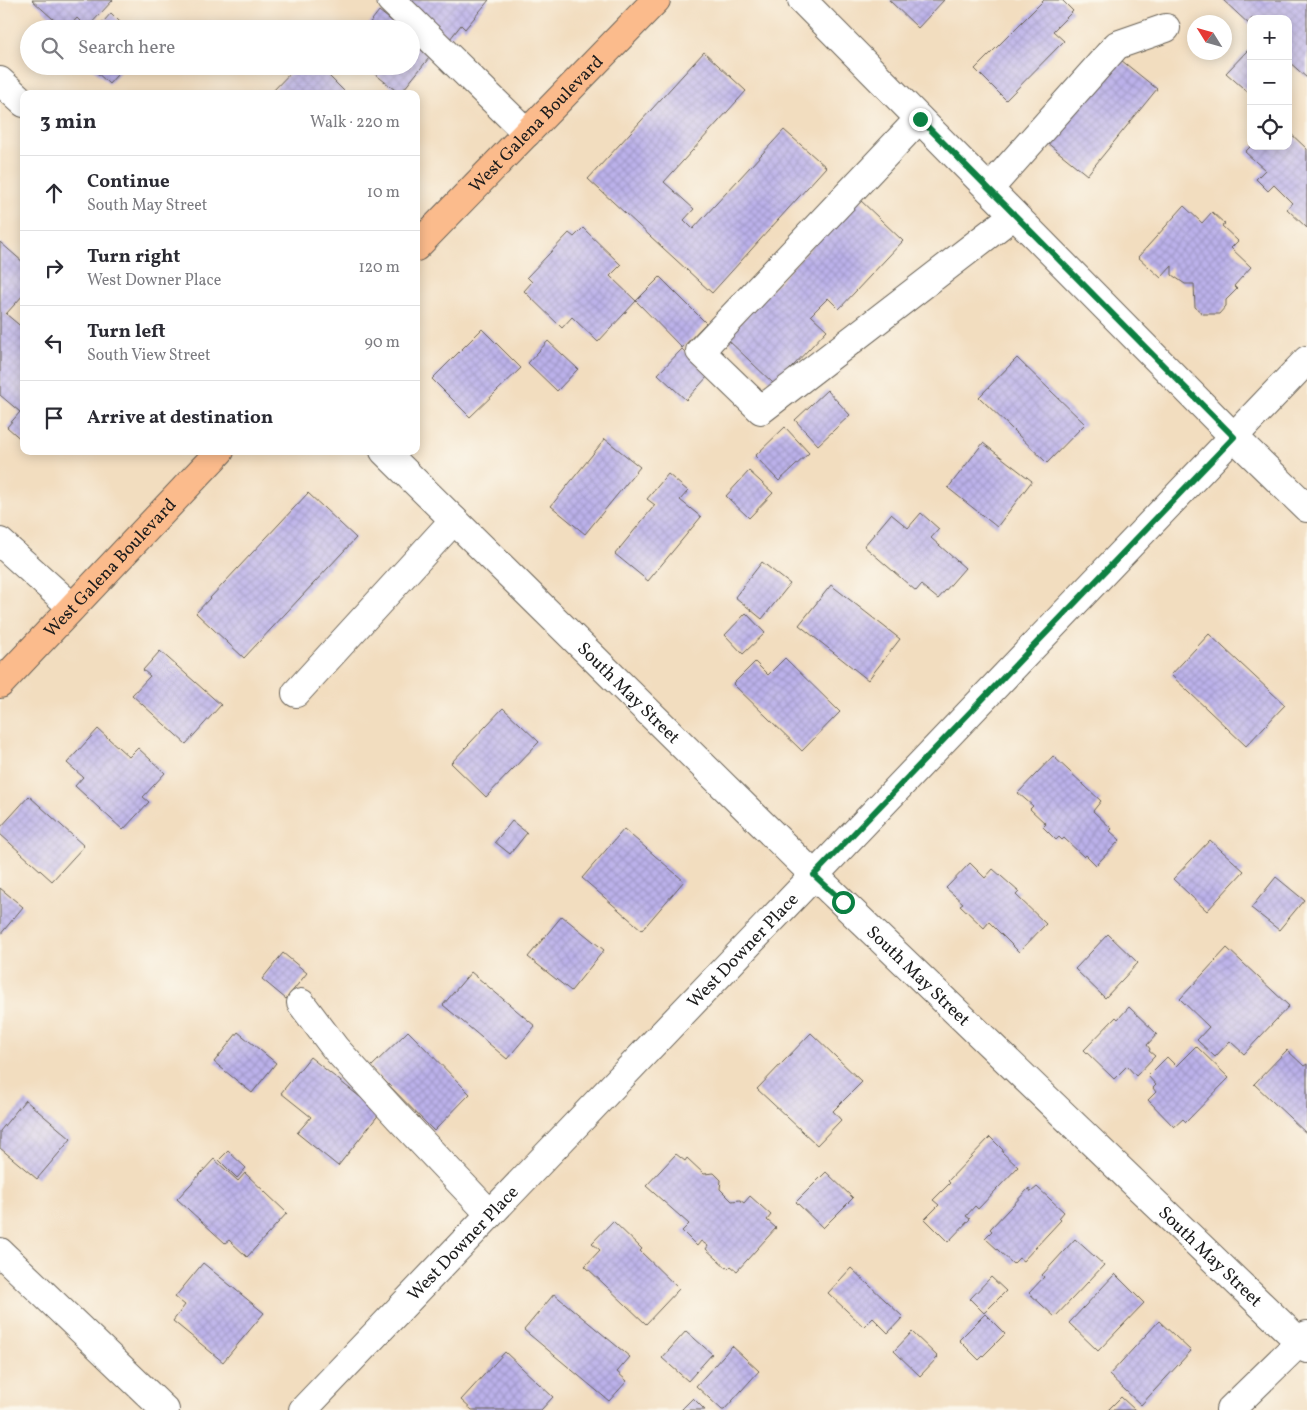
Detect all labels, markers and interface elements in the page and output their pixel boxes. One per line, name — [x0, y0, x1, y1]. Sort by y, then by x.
north arrow — [1187, 15, 1232, 60]
map controls — [1247, 15, 1292, 150]
button: + — [1247, 15, 1292, 60]
search box — [20, 20, 420, 75]
icon: search — [38, 34, 66, 62]
text: Search here — [78, 35, 175, 61]
street label: West Galena Boulevard — [464, 50, 610, 199]
button: − — [1247, 60, 1292, 105]
button: locate — [1247, 105, 1292, 150]
text: 3 min — [40, 108, 96, 137]
route end — [909, 108, 932, 131]
text: Walk · 220 m — [310, 112, 400, 134]
text: Continue — [87, 169, 170, 195]
icon: ahead — [40, 179, 68, 207]
text: 10 m — [367, 182, 400, 204]
text: South May Street — [87, 195, 207, 217]
text: Turn right — [87, 244, 180, 270]
icon: right — [40, 254, 68, 282]
text: 120 m — [358, 257, 400, 279]
text: West Downer Place — [87, 270, 221, 292]
text: Turn left — [87, 319, 166, 345]
icon: left — [40, 329, 68, 357]
text: 90 m — [364, 332, 400, 354]
text: South View Street — [87, 345, 211, 367]
icon: arrive — [40, 404, 68, 432]
text: Arrive at destination — [87, 405, 273, 431]
street label: West Galena Boulevard — [39, 494, 183, 644]
street label: South May Street — [571, 637, 685, 750]
street label: West Downer Place — [682, 888, 805, 1015]
route start — [832, 891, 855, 914]
street label: South May Street — [860, 921, 975, 1033]
street label: West Downer Place — [402, 1181, 525, 1307]
street label: South May Street — [1152, 1201, 1267, 1313]

